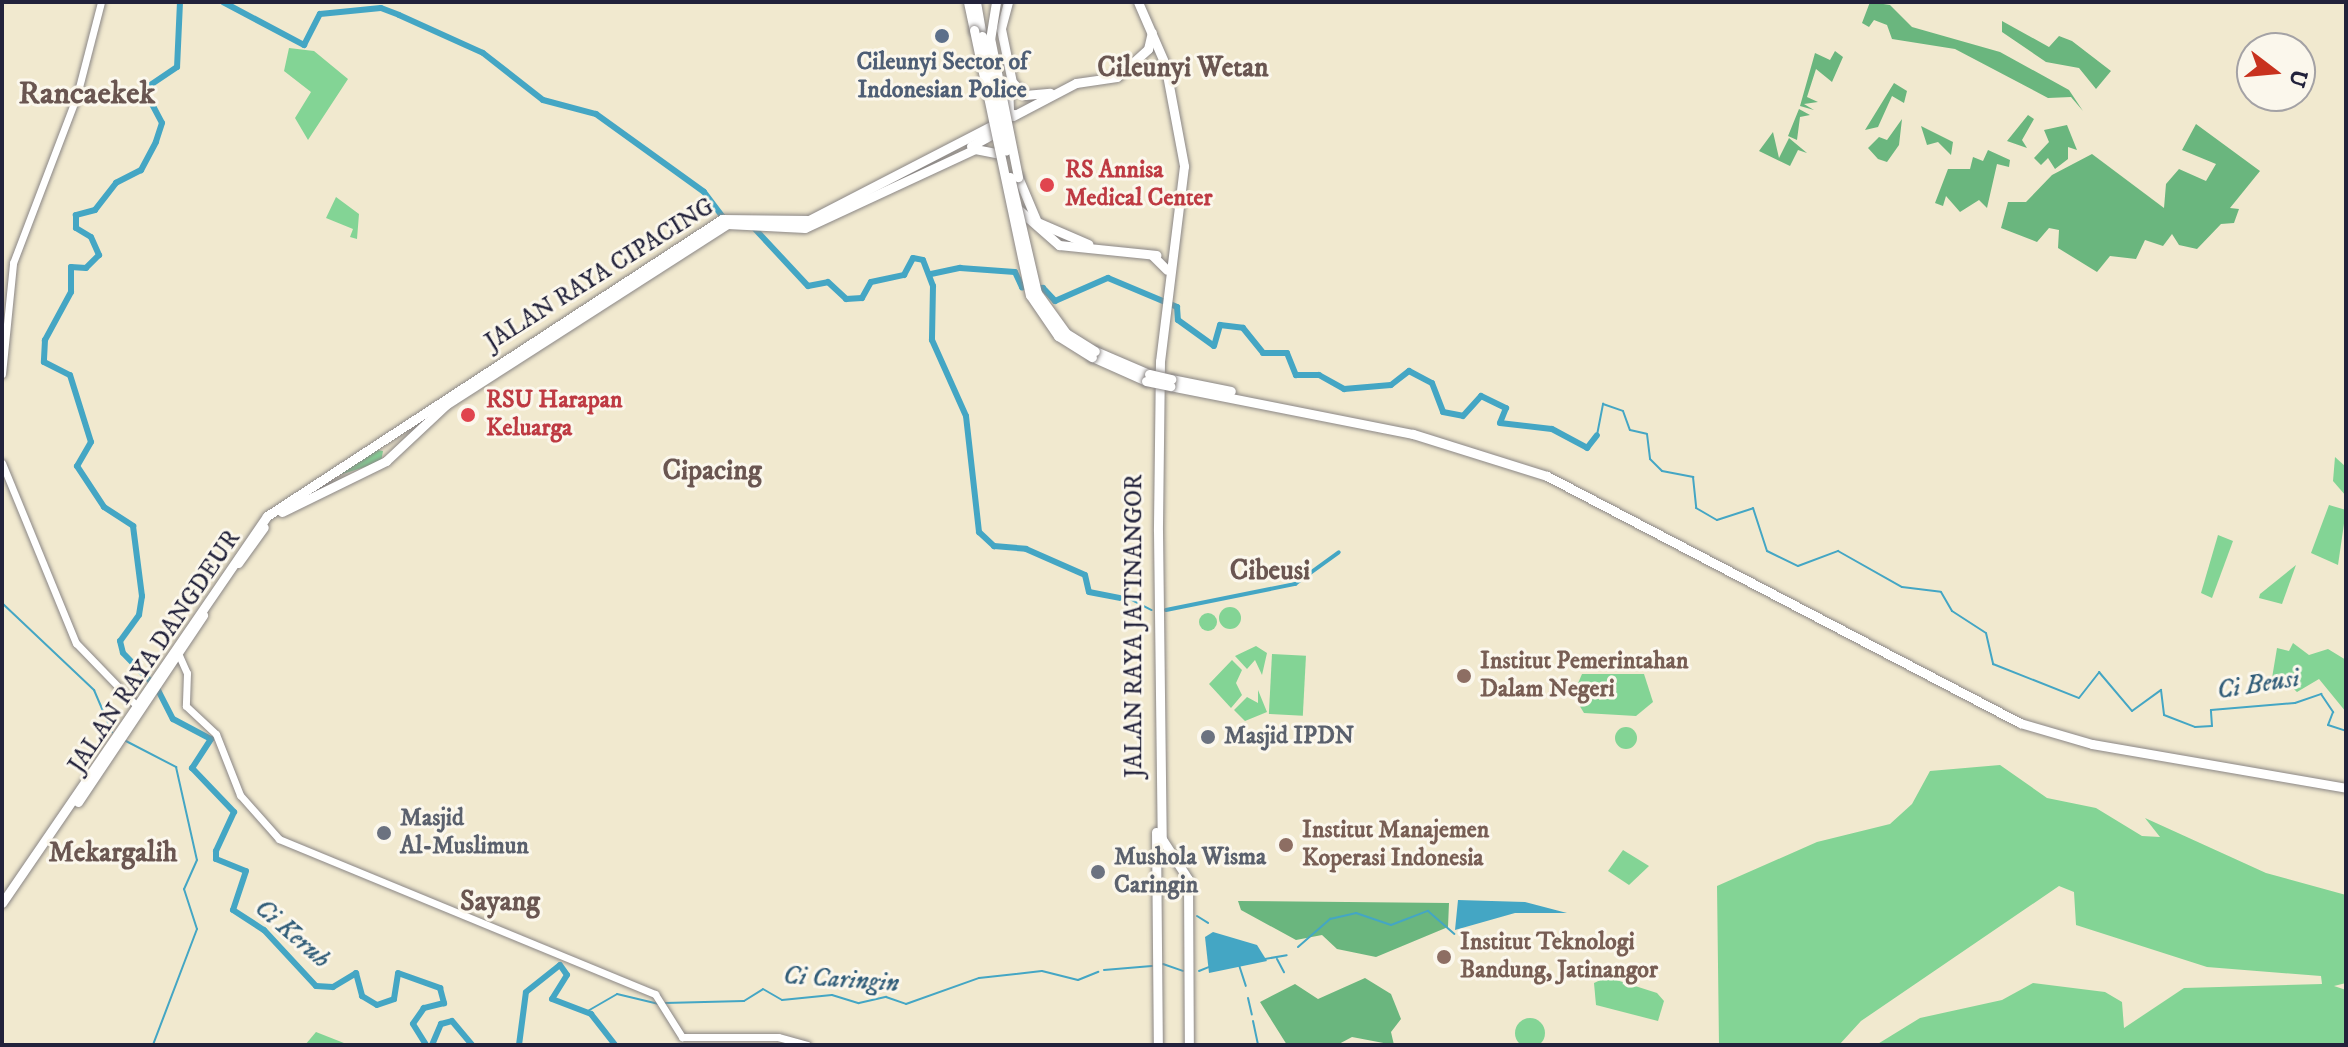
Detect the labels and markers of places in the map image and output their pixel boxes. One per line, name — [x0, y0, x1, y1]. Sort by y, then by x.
marker: Cileunyi Sector of Indonesian Police — [933, 27, 951, 45]
place label: Cileunyi Sector of Indonesian Police — [856, 49, 1028, 105]
place label: RS Annisa Medical Center — [1065, 157, 1212, 213]
marker: RS Annisa Medical Center — [1036, 174, 1058, 196]
place label: RSU Harapan Keluarga — [486, 387, 623, 443]
marker: RSU Harapan Keluarga — [457, 404, 479, 426]
place label: Institut Pemerintahan Dalam Negeri — [1480, 648, 1688, 704]
marker: Institut Pemerintahan Dalam Negeri — [1455, 667, 1473, 685]
place label: Masjid IPDN — [1224, 723, 1354, 751]
marker: Masjid IPDN — [1199, 728, 1217, 746]
place label: Masjid Al-Muslimun — [400, 805, 529, 861]
place label: Institut Manajemen Koperasi Indonesia — [1302, 817, 1489, 873]
marker: Masjid Al-Muslimun — [375, 824, 393, 842]
marker: Institut Manajemen Koperasi Indonesia — [1277, 836, 1295, 854]
place label: Mushola Wisma Caringin — [1114, 844, 1266, 900]
marker: Mushola Wisma Caringin — [1089, 863, 1107, 881]
place label: Institut Teknologi Bandung, Jatinangor — [1460, 929, 1658, 985]
marker: Institut Teknologi Bandung, Jatinangor — [1435, 948, 1453, 966]

